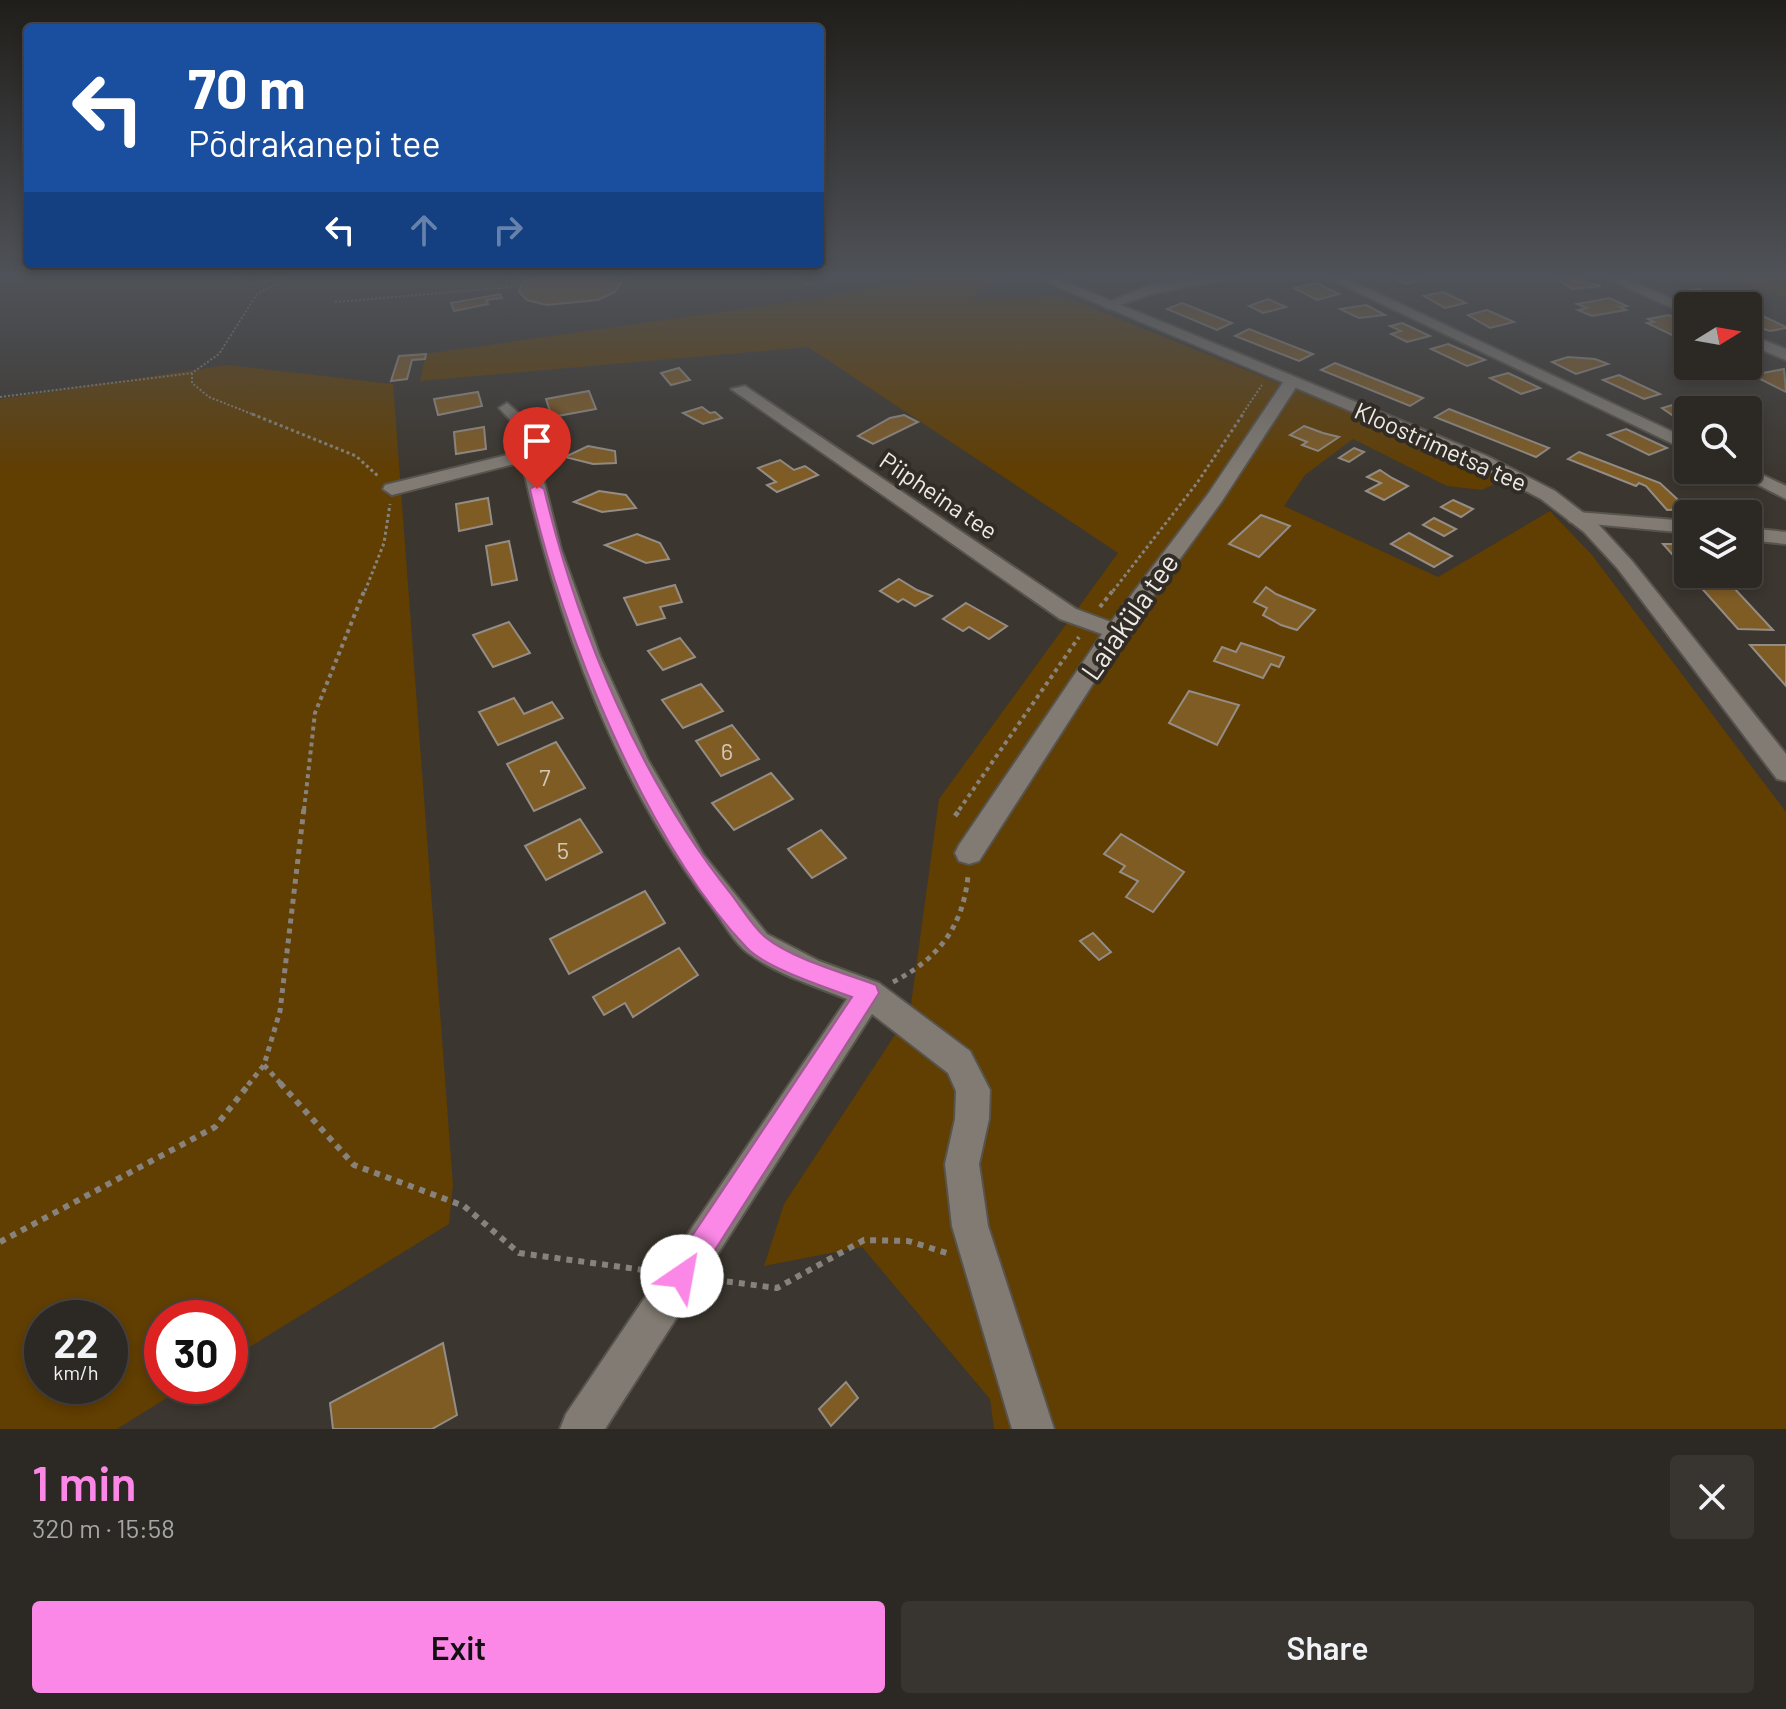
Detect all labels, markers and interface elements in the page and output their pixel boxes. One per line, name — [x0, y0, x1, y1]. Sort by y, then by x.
text: 70 m — [188, 53, 306, 120]
icon: left — [56, 56, 160, 160]
text: Põdrakanepi tee — [188, 121, 441, 164]
icon: left — [318, 208, 362, 252]
icon: ahead — [402, 208, 446, 252]
icon: right — [486, 208, 530, 252]
north arrow — [1674, 292, 1762, 380]
map controls — [1674, 292, 1762, 588]
street label: Kloostrimetsa tee — [1351, 395, 1531, 497]
button: search — [1674, 396, 1762, 484]
pin — [503, 407, 571, 489]
icon: arrive — [515, 419, 559, 463]
street label: Piipheina tee — [875, 445, 1003, 545]
button: layers — [1674, 500, 1762, 588]
street label: Laiaküla tee — [1073, 546, 1185, 686]
house number: 6 — [721, 736, 733, 765]
house number: 7 — [539, 762, 551, 791]
house number: 5 — [557, 835, 569, 864]
position arrow — [640, 1234, 724, 1318]
speed limit sign: 30 — [144, 1300, 248, 1404]
text: 22 — [54, 1318, 98, 1366]
text: km/h — [53, 1360, 99, 1384]
text: 1 min — [32, 1453, 137, 1511]
button: close — [1670, 1455, 1754, 1539]
text: 320 m · 15:58 — [32, 1512, 175, 1543]
button: Exit — [32, 1601, 885, 1693]
button: Share — [901, 1601, 1754, 1693]

